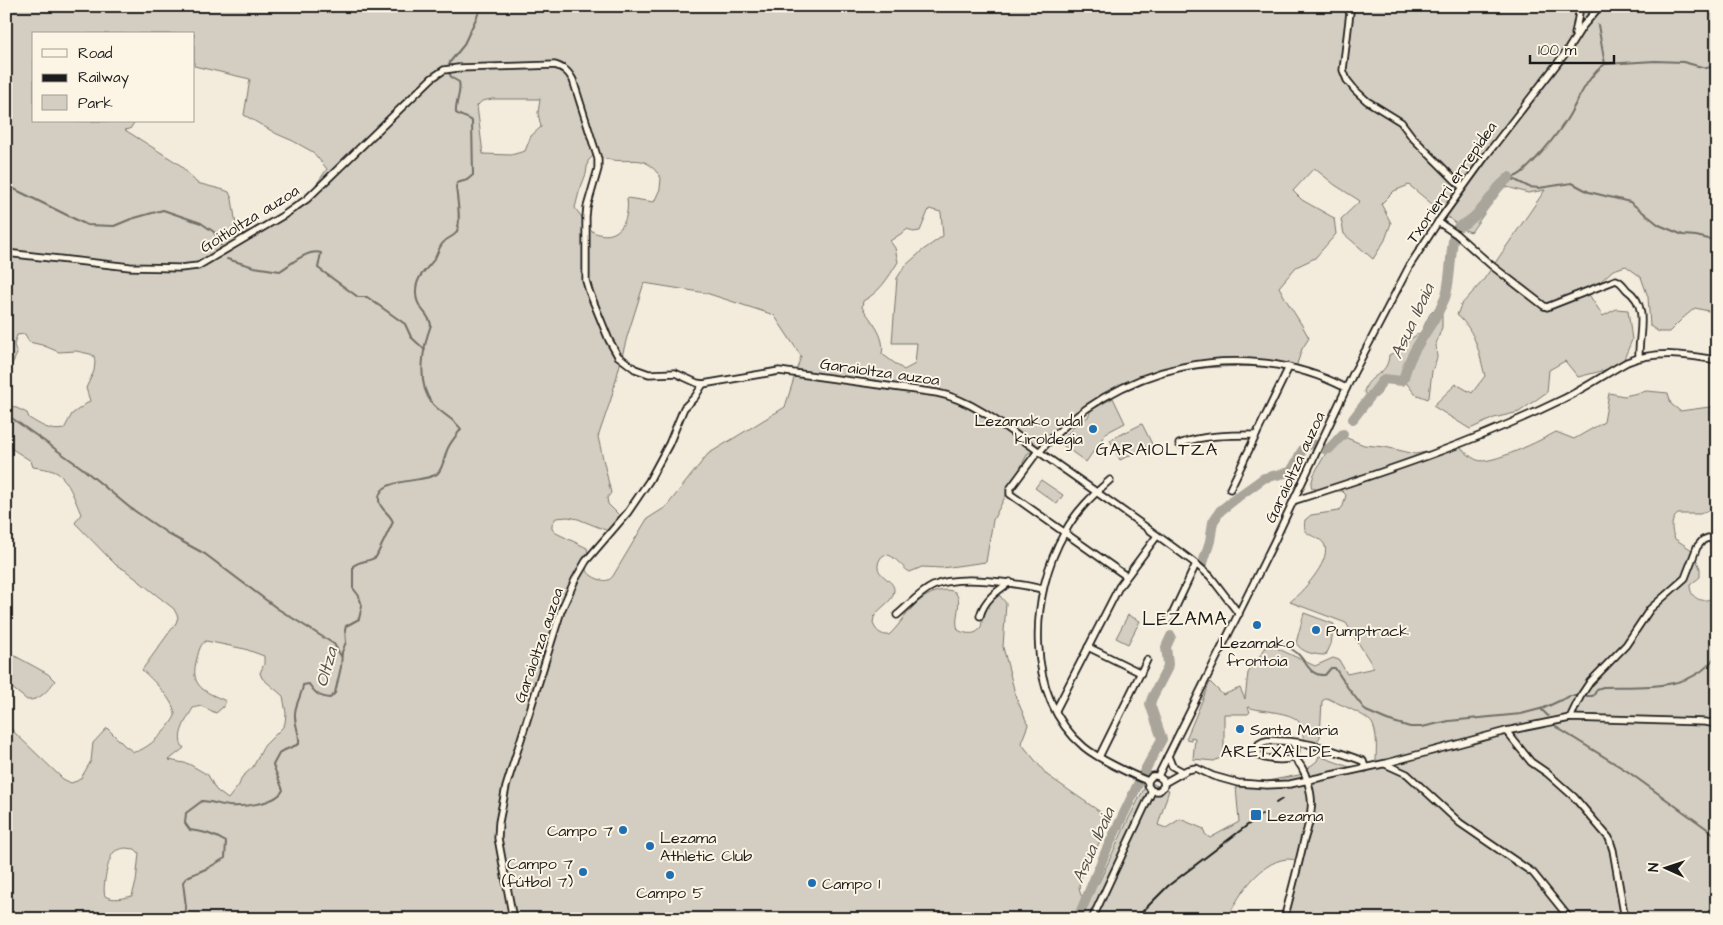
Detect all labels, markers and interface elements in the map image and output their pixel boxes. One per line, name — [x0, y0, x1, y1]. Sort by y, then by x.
legend — [32, 32, 195, 122]
scale bar — [1530, 32, 1614, 64]
text: 100 m — [1538, 40, 1577, 61]
text: Road — [78, 43, 113, 64]
text: Railway — [78, 67, 129, 89]
text: Park — [78, 93, 113, 114]
street label: Txorierri errepidea — [1401, 117, 1502, 248]
street label: Goitioltza auzoa — [196, 180, 303, 258]
water label: Asua Ibaia — [1384, 279, 1441, 363]
street label: Garaioltza auzoa — [819, 353, 941, 391]
street label: Garaioltza auzoa — [1259, 408, 1330, 527]
place label: Lezamako udal kiroldegia — [974, 410, 1083, 451]
marker: Lezamako udal kiroldegia — [1087, 423, 1099, 435]
district label: GARAIOLTZA — [1096, 437, 1218, 462]
street label: Garaioltza auzoa — [509, 585, 569, 706]
district label: LEZAMA — [1142, 606, 1228, 633]
marker: Lezamako frontoia — [1251, 619, 1263, 631]
place label: Pumptrack — [1326, 620, 1409, 642]
marker: Pumptrack — [1310, 624, 1322, 636]
place label: Lezamako frontoia — [1219, 632, 1295, 672]
water label: Oltza — [309, 644, 344, 690]
place label: Santa Maria — [1250, 719, 1338, 741]
marker: Santa Maria — [1234, 723, 1246, 735]
district label: ARETXALDE — [1221, 739, 1333, 764]
water label: Asua Ibaia — [1066, 803, 1121, 887]
place label: Lezama — [1267, 805, 1323, 827]
marker: Lezama — [1249, 808, 1263, 822]
place label: Campo 7 — [547, 820, 613, 842]
marker: Campo 7 — [617, 824, 629, 836]
place label: Lezama Athletic Club — [660, 827, 752, 867]
marker: Lezama Athletic Club — [644, 840, 656, 852]
north arrow — [1640, 842, 1690, 892]
place label: Campo 7 (fútbol 7) — [502, 853, 573, 893]
text: N — [1644, 862, 1664, 872]
marker: Campo 7 (fútbol 7) — [577, 866, 589, 878]
marker: Campo 5 — [664, 869, 676, 881]
place label: Campo 1 — [822, 873, 880, 895]
marker: Campo 1 — [806, 877, 818, 889]
place label: Campo 5 — [636, 882, 704, 904]

